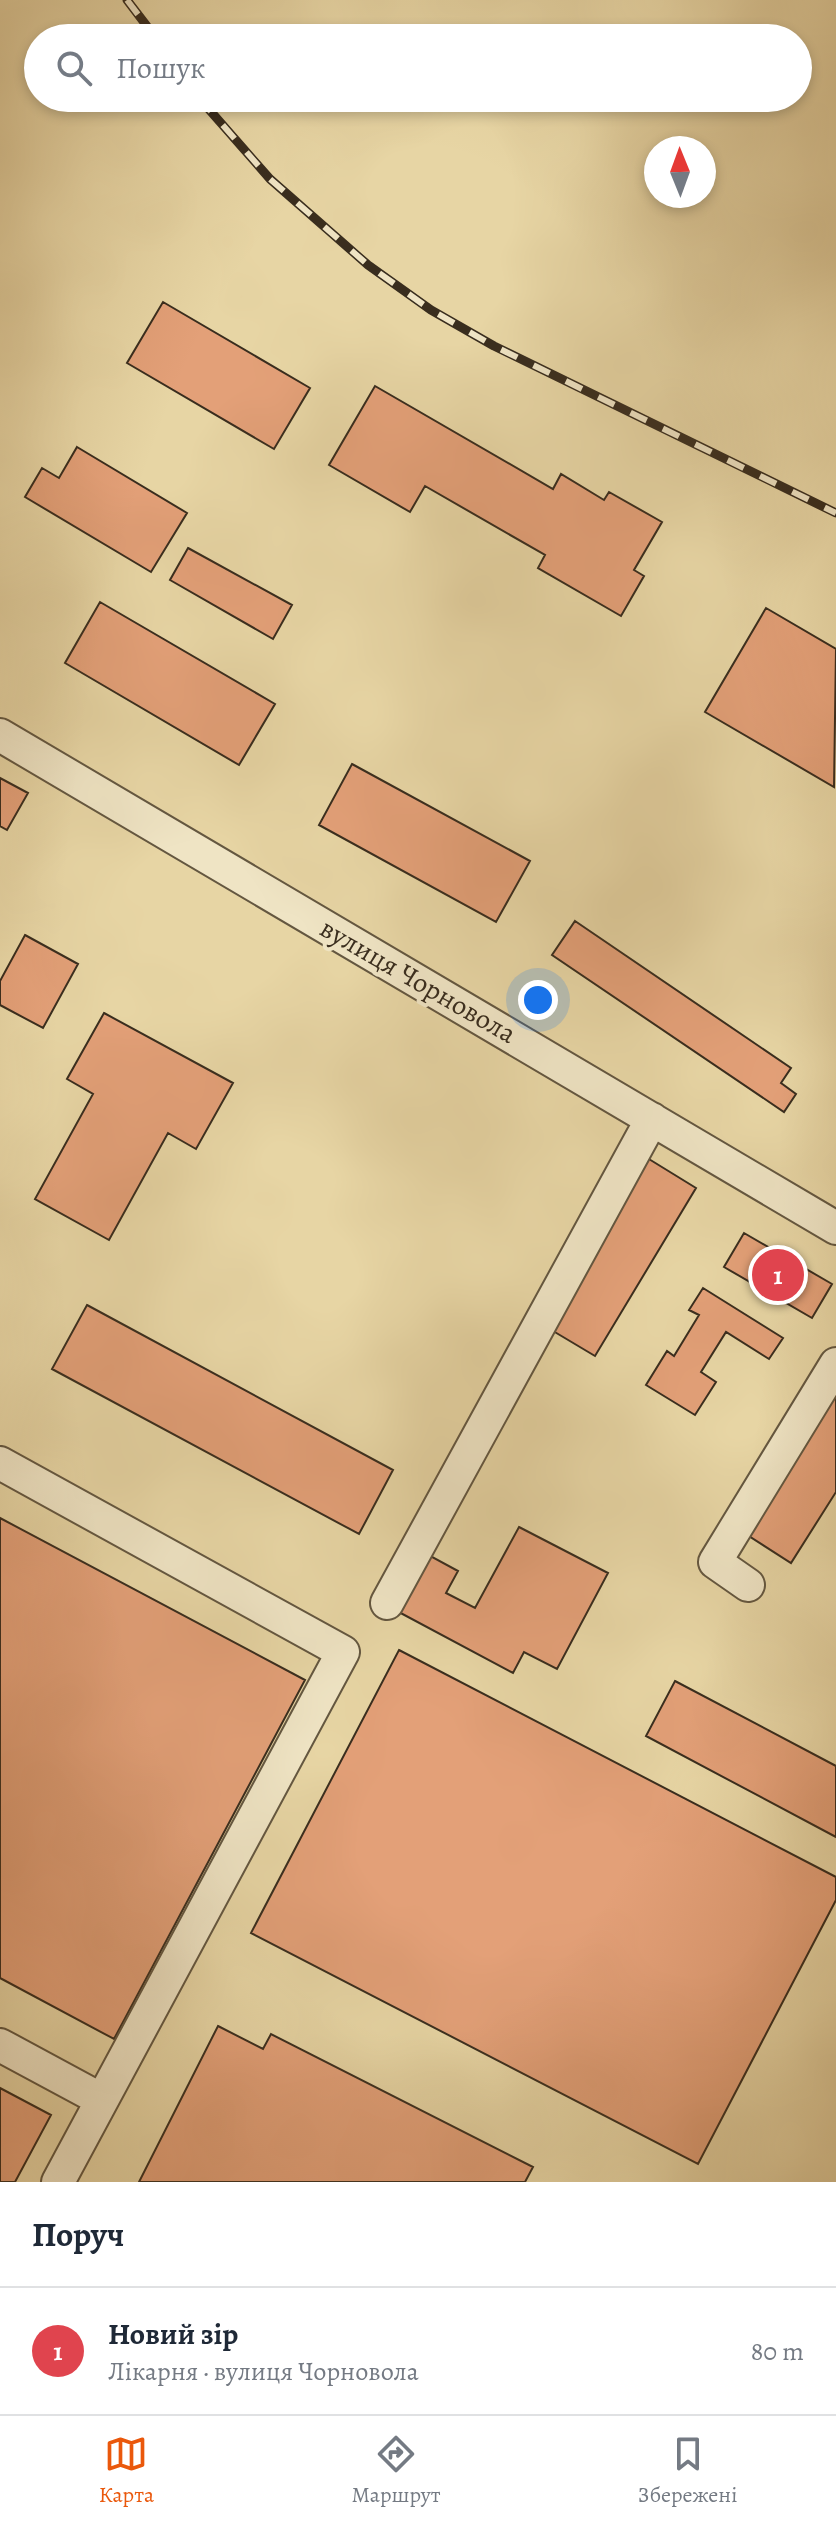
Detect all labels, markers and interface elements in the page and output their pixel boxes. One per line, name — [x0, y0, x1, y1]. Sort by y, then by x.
search box — [24, 24, 812, 112]
icon: search — [52, 46, 96, 90]
text: Пошук — [116, 48, 206, 88]
north arrow — [644, 136, 716, 208]
street label: вулиця Чорновола — [313, 909, 523, 1053]
your location — [518, 980, 558, 1020]
pin: 1 — [752, 1245, 804, 1305]
text: Поруч — [32, 2211, 124, 2258]
text: Новий зір — [108, 2314, 238, 2354]
text: 1 — [53, 2334, 63, 2369]
text: 80 m — [751, 2334, 804, 2369]
text: Лікарня · вулиця Чорновола — [108, 2354, 419, 2389]
tab: Карта — [99, 2432, 154, 2510]
tab: Маршрут — [351, 2432, 441, 2510]
tab: Збережені — [638, 2432, 737, 2510]

